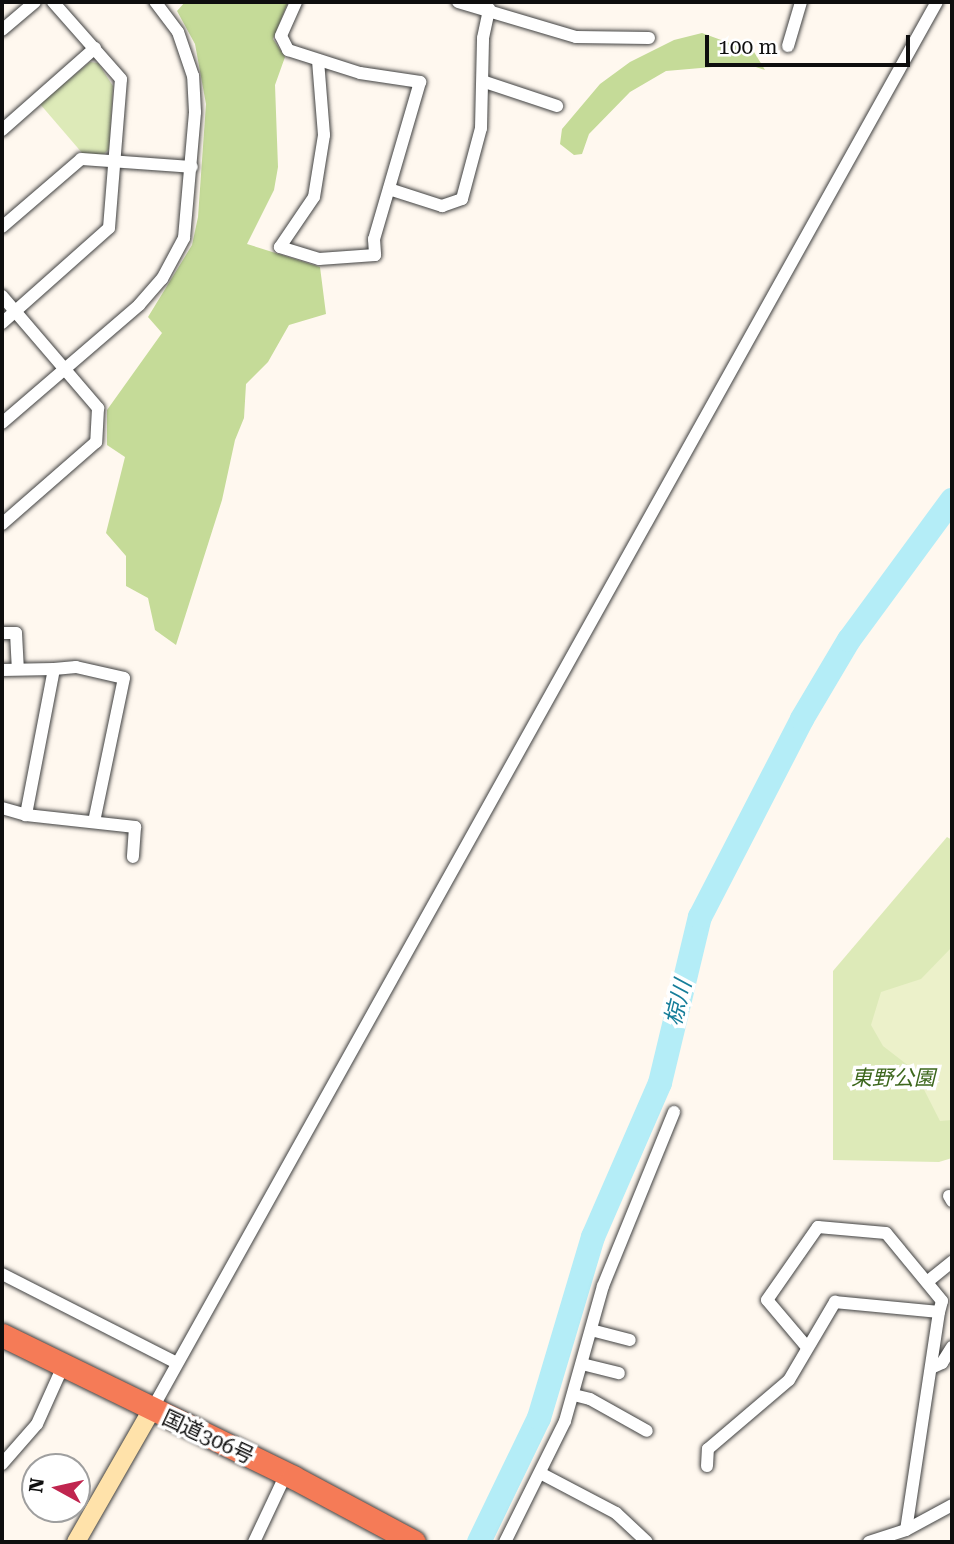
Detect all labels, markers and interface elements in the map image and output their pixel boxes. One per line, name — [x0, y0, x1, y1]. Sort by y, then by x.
scale bar — [709, 21, 914, 65]
text: 100 m — [718, 35, 778, 59]
water label: 椋川 — [660, 977, 698, 1029]
park label: 東野公園 — [851, 1065, 935, 1091]
street label: 国道306号 — [158, 1405, 258, 1469]
north arrow — [21, 1453, 91, 1523]
text: N — [24, 1476, 49, 1494]

